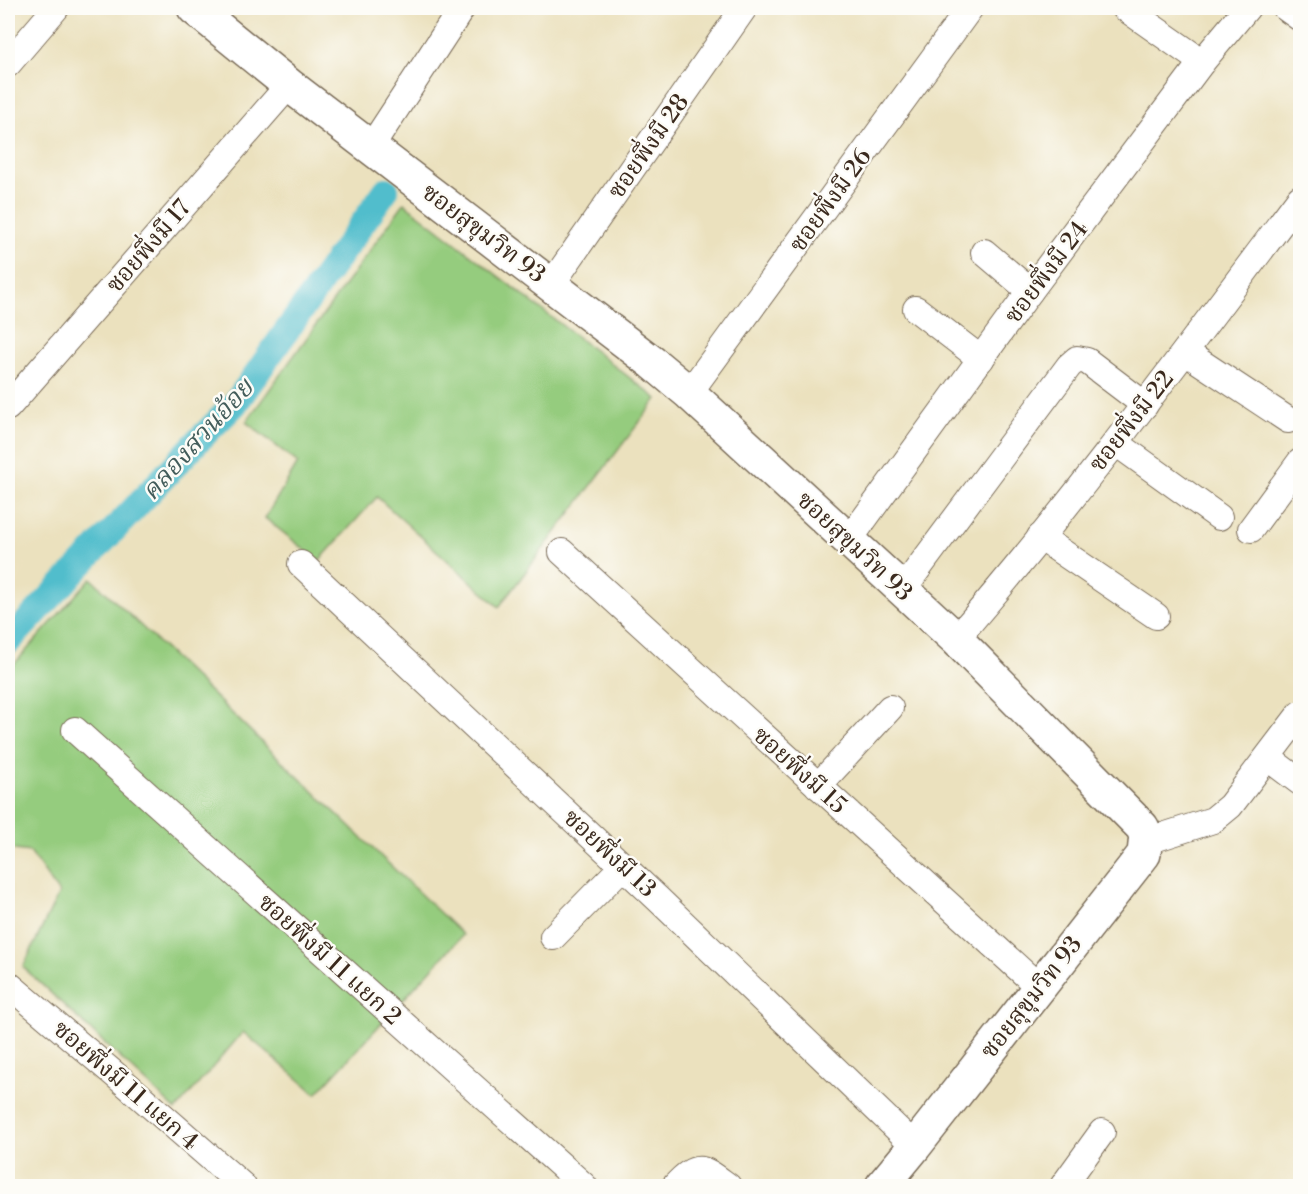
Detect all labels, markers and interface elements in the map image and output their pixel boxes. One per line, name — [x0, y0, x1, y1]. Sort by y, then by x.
street label: ซอยพึ่งมี 28 — [598, 86, 696, 205]
street label: ซอยพึ่งมี 26 — [780, 140, 879, 258]
street label: ซอยสุขุมวิท 93 — [415, 177, 551, 290]
street label: ซอยพึ่งมี 17 — [97, 191, 197, 300]
street label: ซอยพึ่งมี 24 — [995, 213, 1095, 330]
street label: ซอยพึ่งมี 22 — [1080, 363, 1181, 478]
water label: คลองสวนอ้อย — [135, 371, 262, 507]
street label: ซอยสุขุมวิท 93 — [790, 485, 919, 608]
street label: ซอยพึ่งมี 15 — [746, 718, 855, 821]
street label: ซอยพึ่งมี 13 — [557, 800, 665, 904]
street label: ซอยพึ่งมี 11 แยก 2 — [252, 885, 410, 1032]
street label: ซอยสุขุมวิท 93 — [975, 930, 1089, 1065]
street label: ซอยพึ่งมี 11 แยก 4 — [46, 1011, 207, 1157]

